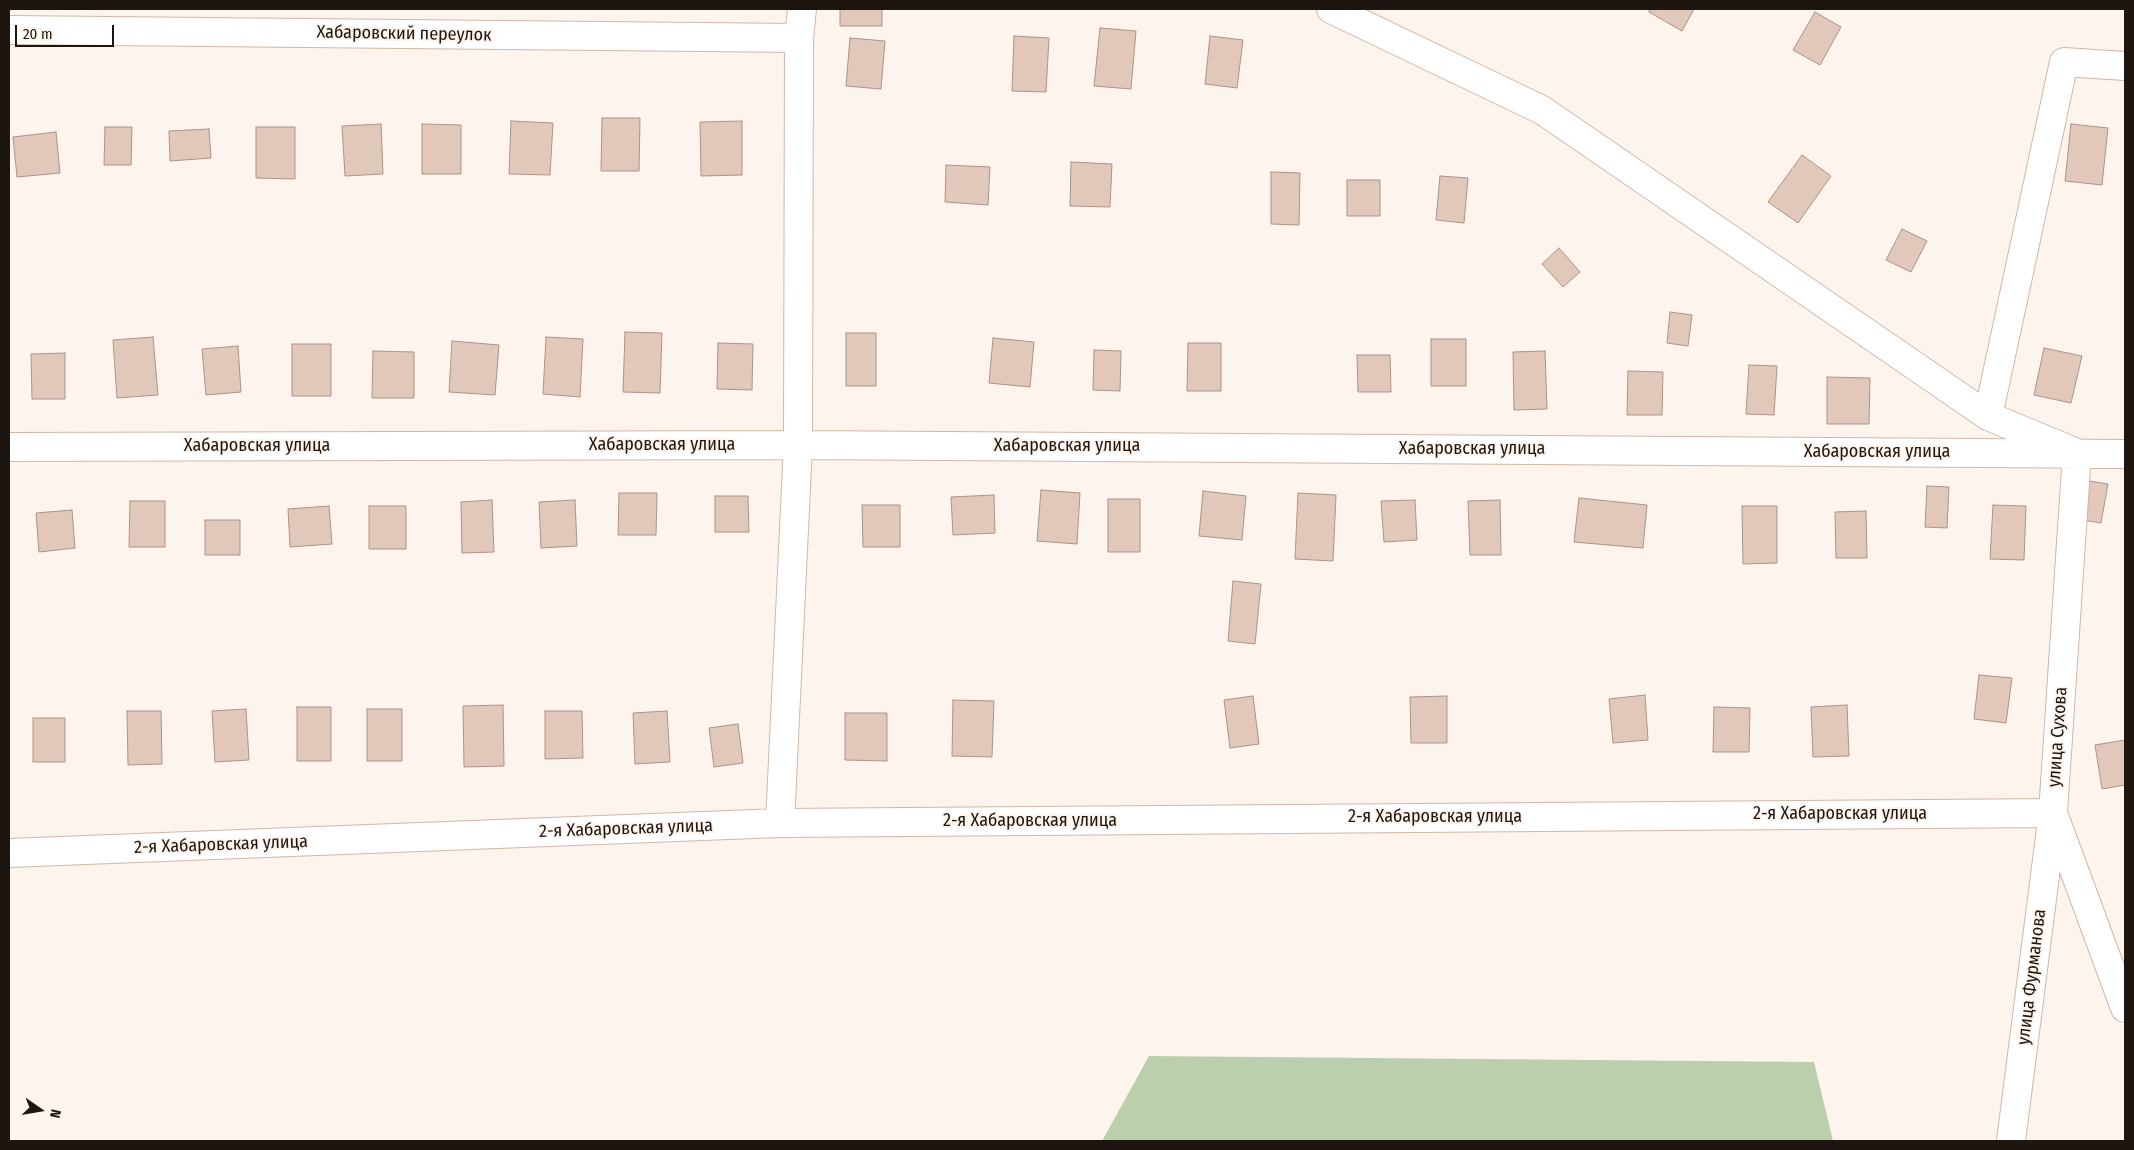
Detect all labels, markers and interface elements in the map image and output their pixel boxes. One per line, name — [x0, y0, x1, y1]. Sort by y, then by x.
scale bar — [18, 15, 116, 47]
street label: Хабаровский переулок — [316, 22, 492, 46]
text: 20 m — [23, 25, 53, 43]
street label: Хабаровская улица — [589, 434, 735, 456]
street label: Хабаровская улица — [184, 435, 330, 457]
street label: Хабаровская улица — [994, 435, 1140, 457]
street label: Хабаровская улица — [1399, 438, 1545, 460]
street label: Хабаровская улица — [1804, 441, 1950, 463]
street label: улица Сухова — [2044, 686, 2072, 788]
street label: 2-я Хабаровская улица — [1753, 803, 1927, 825]
street label: 2-я Хабаровская улица — [1348, 806, 1522, 828]
street label: 2-я Хабаровская улица — [943, 810, 1117, 832]
street label: 2-я Хабаровская улица — [539, 815, 713, 843]
street label: 2-я Хабаровская улица — [134, 831, 308, 859]
street label: улица Фурманова — [2013, 908, 2051, 1046]
north arrow — [15, 1085, 65, 1135]
text: N — [46, 1107, 64, 1119]

